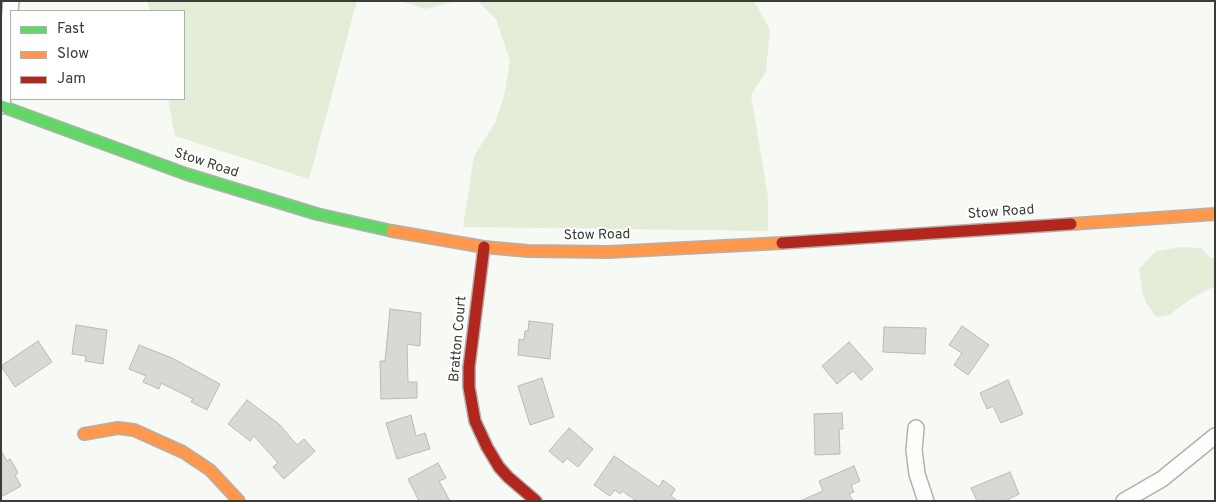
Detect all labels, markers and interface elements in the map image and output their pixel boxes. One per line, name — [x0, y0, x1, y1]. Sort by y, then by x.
legend — [10, 10, 185, 100]
text: Fast — [57, 20, 85, 39]
text: Slow — [57, 45, 89, 64]
text: Jam — [57, 70, 86, 89]
street label: Stow Road — [172, 146, 240, 182]
street label: Stow Road — [967, 202, 1035, 224]
street label: Stow Road — [563, 227, 631, 245]
street label: Bratton Court — [447, 295, 471, 383]

